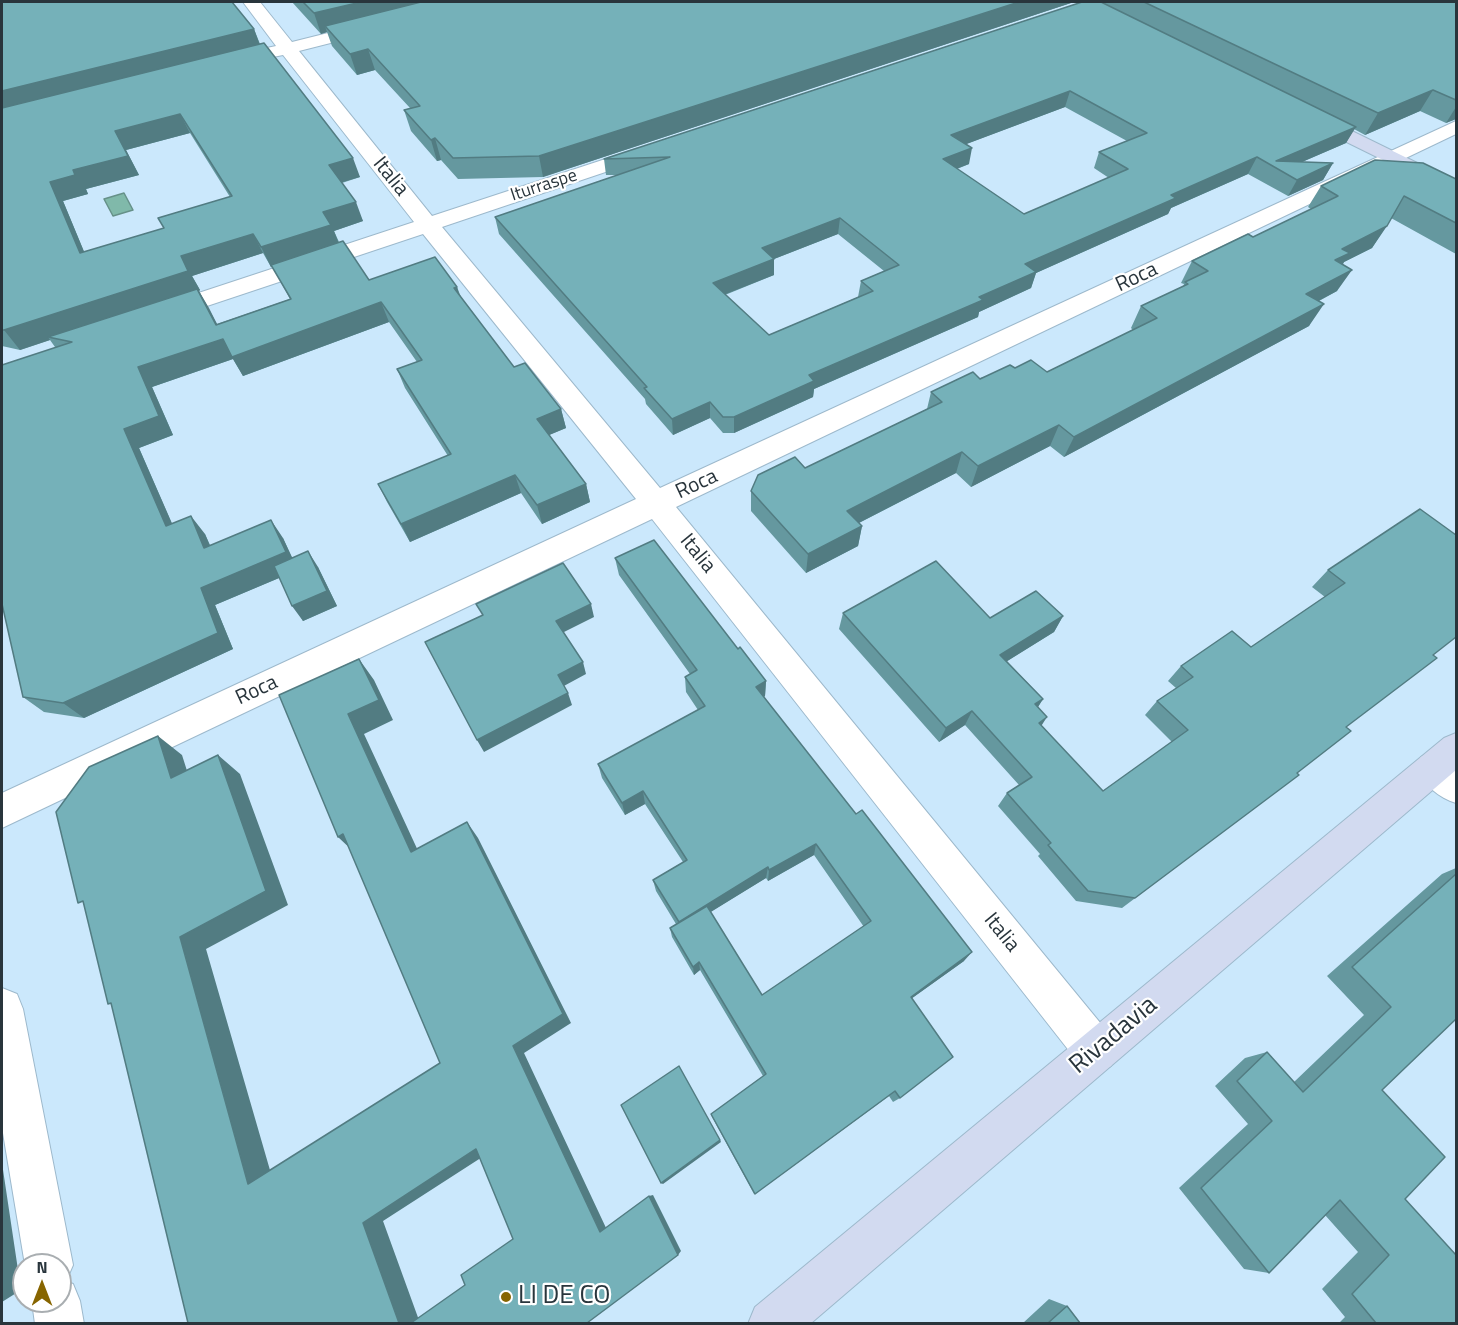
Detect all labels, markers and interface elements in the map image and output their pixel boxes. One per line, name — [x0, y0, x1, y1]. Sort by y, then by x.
street label: Italia — [367, 152, 413, 202]
street label: Iturraspe — [508, 165, 580, 207]
street label: Roca — [1112, 257, 1162, 299]
street label: Roca — [672, 464, 722, 506]
street label: Italia — [674, 529, 720, 579]
street label: Roca — [232, 670, 282, 712]
street label: Italia — [978, 908, 1024, 958]
street label: Rivadavia — [1064, 990, 1164, 1082]
north arrow — [12, 1253, 72, 1313]
text: N — [36, 1255, 48, 1279]
place label: LI DE CO — [518, 1281, 610, 1313]
marker: LI DE CO — [499, 1290, 513, 1304]

